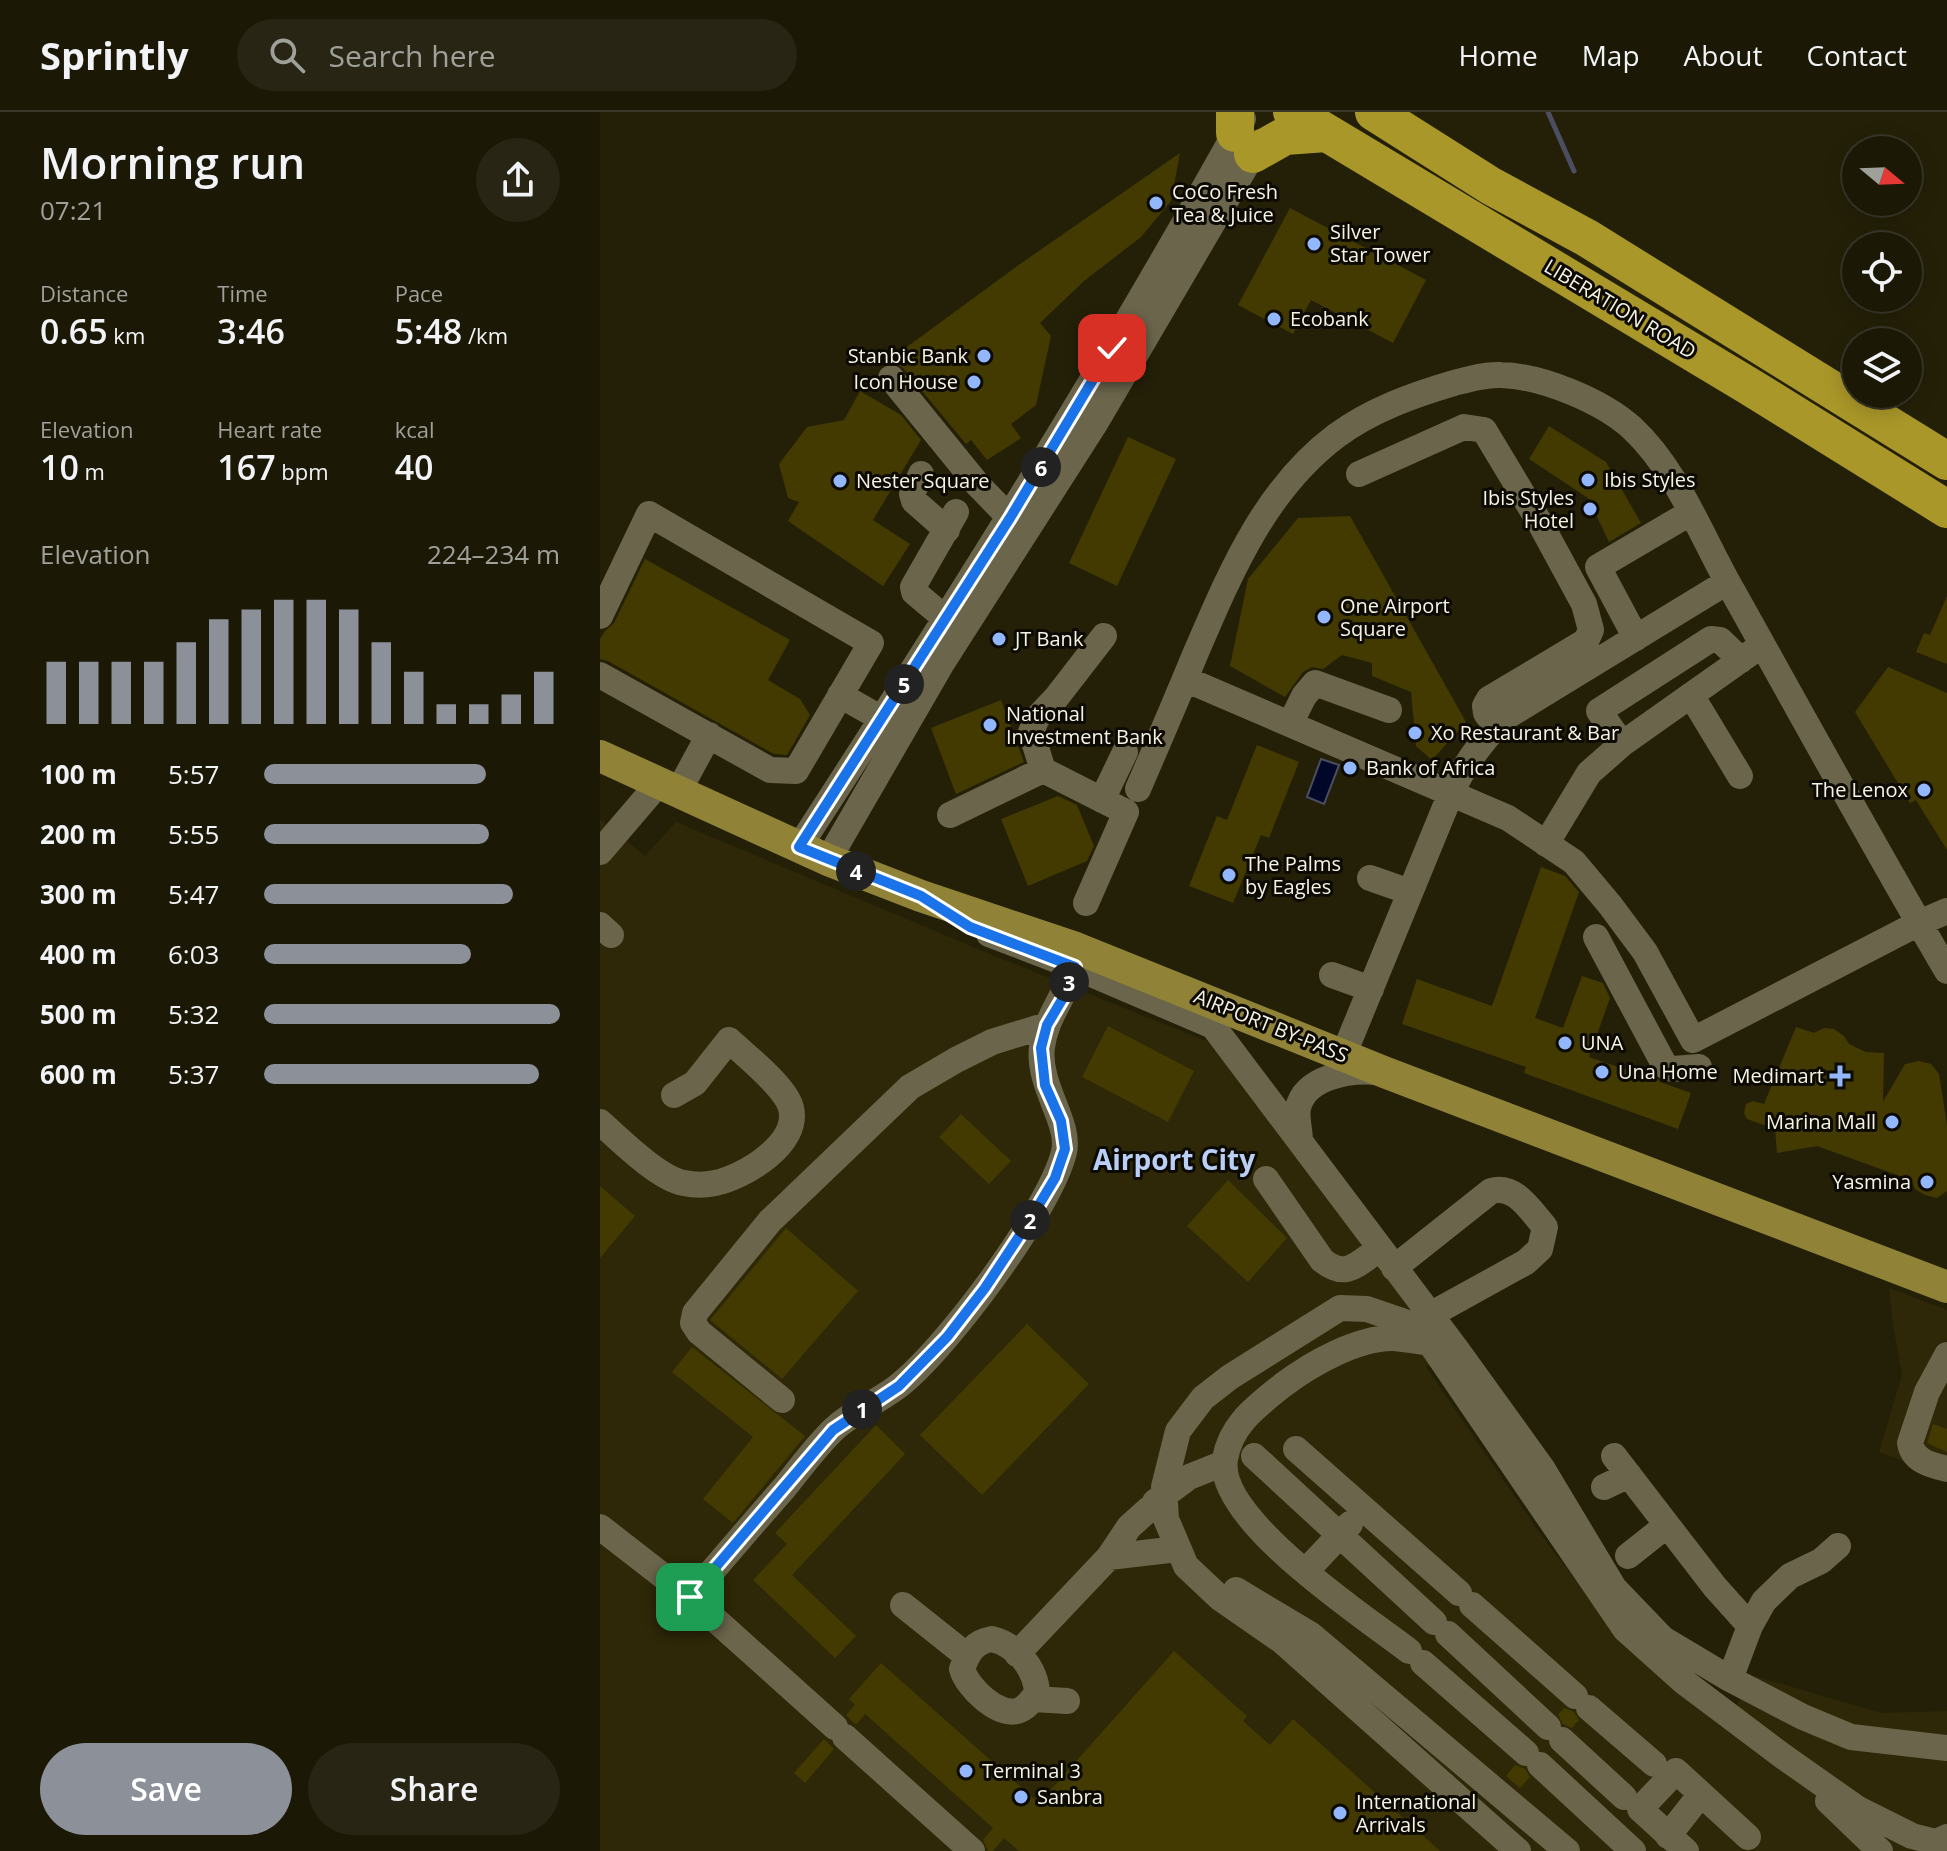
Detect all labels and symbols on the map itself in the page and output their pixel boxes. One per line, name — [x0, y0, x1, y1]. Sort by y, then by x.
north arrow — [1842, 136, 1922, 216]
place label: CoCo Fresh Tea & Juice — [1172, 178, 1278, 228]
marker: CoCo Fresh Tea & Juice — [1147, 194, 1165, 212]
place label: Silver Star Tower — [1330, 218, 1431, 268]
marker: Silver Star Tower — [1305, 235, 1323, 253]
street label: LIBERATION ROAD — [1539, 253, 1701, 365]
place label: Ecobank — [1290, 305, 1369, 332]
marker: Ecobank — [1265, 310, 1283, 328]
pin — [1078, 314, 1146, 382]
place label: Stanbic Bank — [848, 342, 968, 369]
marker: Stanbic Bank — [975, 347, 993, 365]
place label: Icon House — [854, 368, 958, 395]
marker: Icon House — [965, 373, 983, 391]
pin: 6 — [1021, 447, 1061, 487]
place label: Ibis Styles — [1604, 466, 1696, 493]
place label: Nester Square — [856, 467, 990, 494]
marker: Ibis Styles — [1579, 471, 1597, 489]
marker: Nester Square — [831, 472, 849, 490]
place label: Ibis Styles Hotel — [1482, 484, 1574, 534]
marker: Ibis Styles Hotel — [1581, 500, 1599, 518]
place label: One Airport Square — [1340, 592, 1450, 642]
marker: One Airport Square — [1315, 608, 1333, 626]
place label: JT Bank — [1013, 625, 1084, 652]
marker: JT Bank — [990, 630, 1008, 648]
pin: 5 — [884, 664, 924, 704]
place label: National Investment Bank — [1006, 700, 1163, 750]
marker: National Investment Bank — [981, 716, 999, 734]
place label: Xo Restaurant & Bar — [1431, 719, 1619, 746]
marker: Xo Restaurant & Bar — [1406, 724, 1424, 742]
place label: Bank of Africa — [1366, 754, 1495, 781]
marker: Bank of Africa — [1341, 759, 1359, 777]
place label: The Lenox — [1812, 776, 1909, 803]
marker: The Lenox — [1915, 781, 1933, 799]
place label: The Palms by Eagles — [1245, 850, 1341, 900]
pin: 4 — [836, 851, 876, 891]
marker: The Palms by Eagles — [1220, 866, 1238, 884]
pin: 3 — [1049, 962, 1089, 1002]
street label: AIRPORT BY-PASS — [1190, 982, 1352, 1069]
place label: UNA — [1581, 1029, 1624, 1056]
marker: UNA — [1556, 1034, 1574, 1052]
place label: Una Home — [1618, 1058, 1718, 1085]
place label: Medimart — [1733, 1062, 1824, 1089]
marker: Una Home — [1593, 1063, 1611, 1081]
marker: Medimart — [1831, 1067, 1849, 1085]
place label: Marina Mall — [1766, 1108, 1876, 1135]
marker: Marina Mall — [1883, 1113, 1901, 1131]
district label: Airport City — [1093, 1140, 1255, 1178]
place label: Yasmina — [1832, 1168, 1911, 1195]
marker: Yasmina — [1918, 1173, 1936, 1191]
pin: 2 — [1010, 1200, 1050, 1240]
pin: 1 — [842, 1389, 882, 1429]
pin — [656, 1563, 724, 1631]
place label: Terminal 3 — [982, 1757, 1081, 1784]
marker: Terminal 3 — [957, 1762, 975, 1780]
place label: Sanbra — [1037, 1783, 1103, 1810]
marker: Sanbra — [1012, 1788, 1030, 1806]
place label: International Arrivals — [1356, 1788, 1476, 1838]
marker: International Arrivals — [1331, 1804, 1349, 1822]

